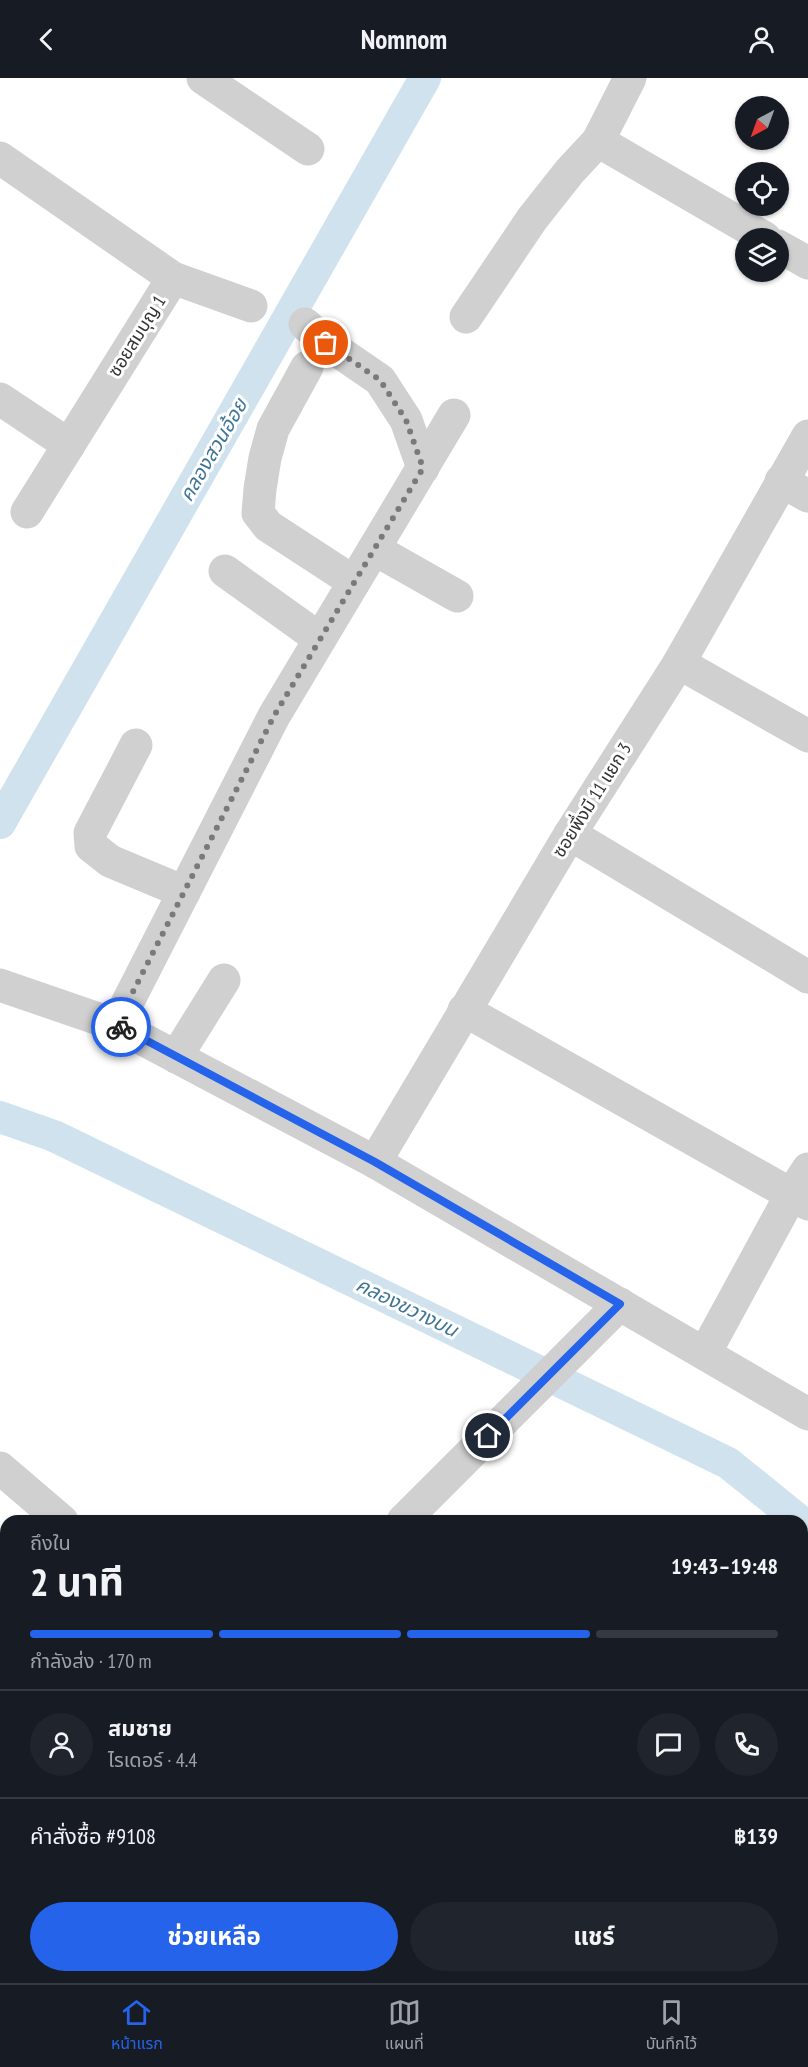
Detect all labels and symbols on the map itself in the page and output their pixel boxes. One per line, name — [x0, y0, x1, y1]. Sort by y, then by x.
north arrow — [735, 96, 789, 150]
street label: ซอยสมบุญ 1 — [103, 291, 171, 381]
pin — [300, 317, 351, 368]
water label: คลองสวนอ้อย — [173, 392, 254, 506]
street label: ซอยพึ่งมี 11 แยก 3 — [546, 737, 636, 861]
courier — [91, 997, 151, 1057]
water label: คลองขวางบน — [352, 1271, 464, 1344]
pin — [462, 1410, 513, 1461]

